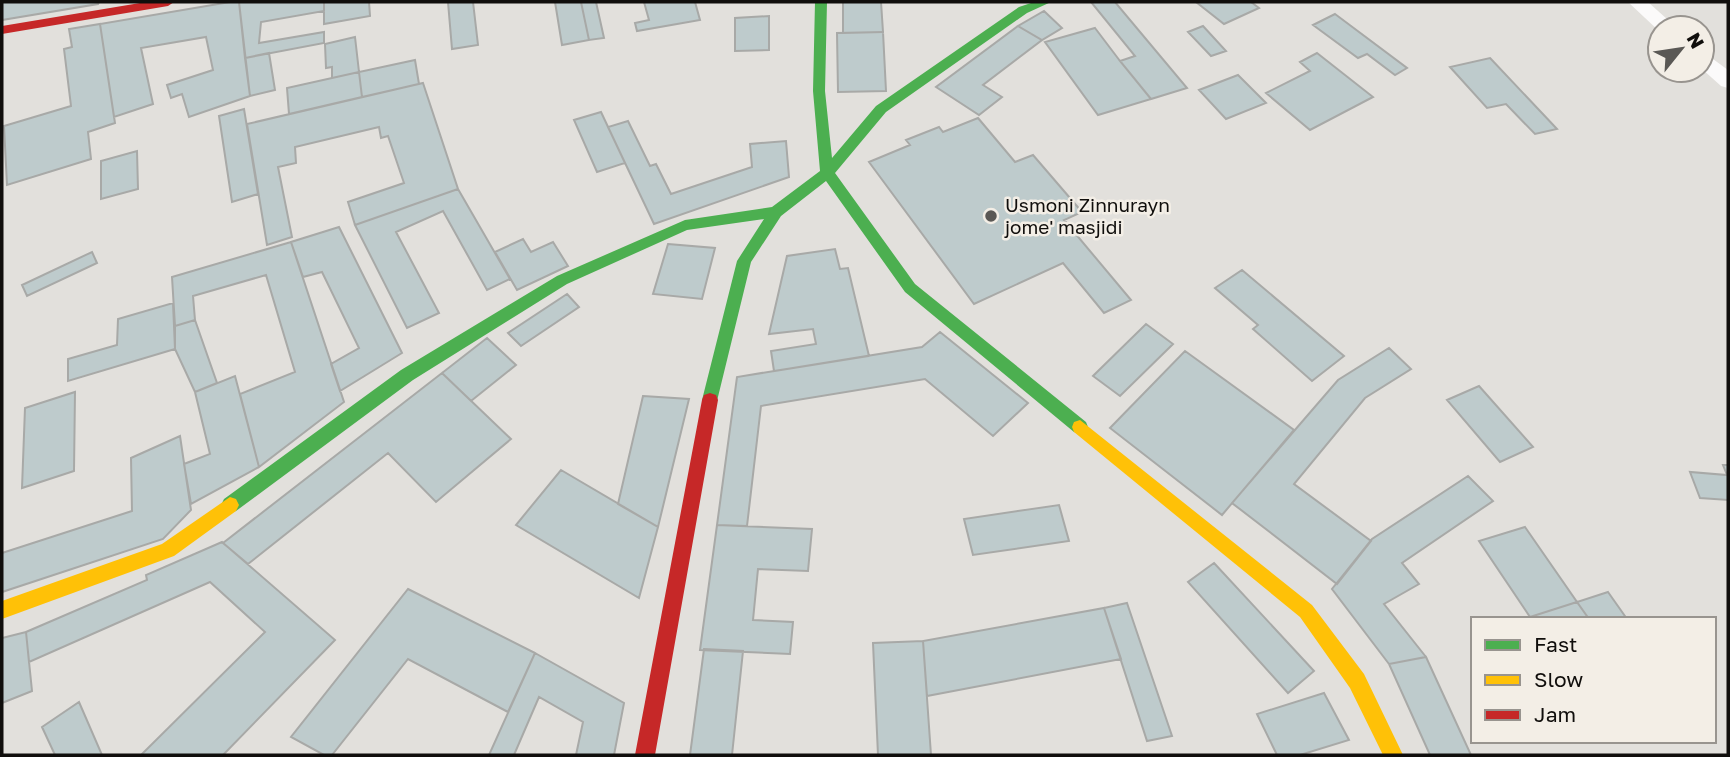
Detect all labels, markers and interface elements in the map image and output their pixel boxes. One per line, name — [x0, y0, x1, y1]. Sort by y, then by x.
north arrow — [1646, 14, 1716, 84]
text: N — [1683, 28, 1710, 52]
place label: Usmoni Zinnurayn jome' masjidi — [1004, 193, 1170, 238]
marker: Usmoni Zinnurayn jome' masjidi — [983, 208, 999, 224]
legend — [1471, 617, 1716, 743]
text: Fast — [1534, 631, 1577, 657]
text: Slow — [1534, 666, 1583, 692]
text: Jam — [1534, 701, 1576, 727]

